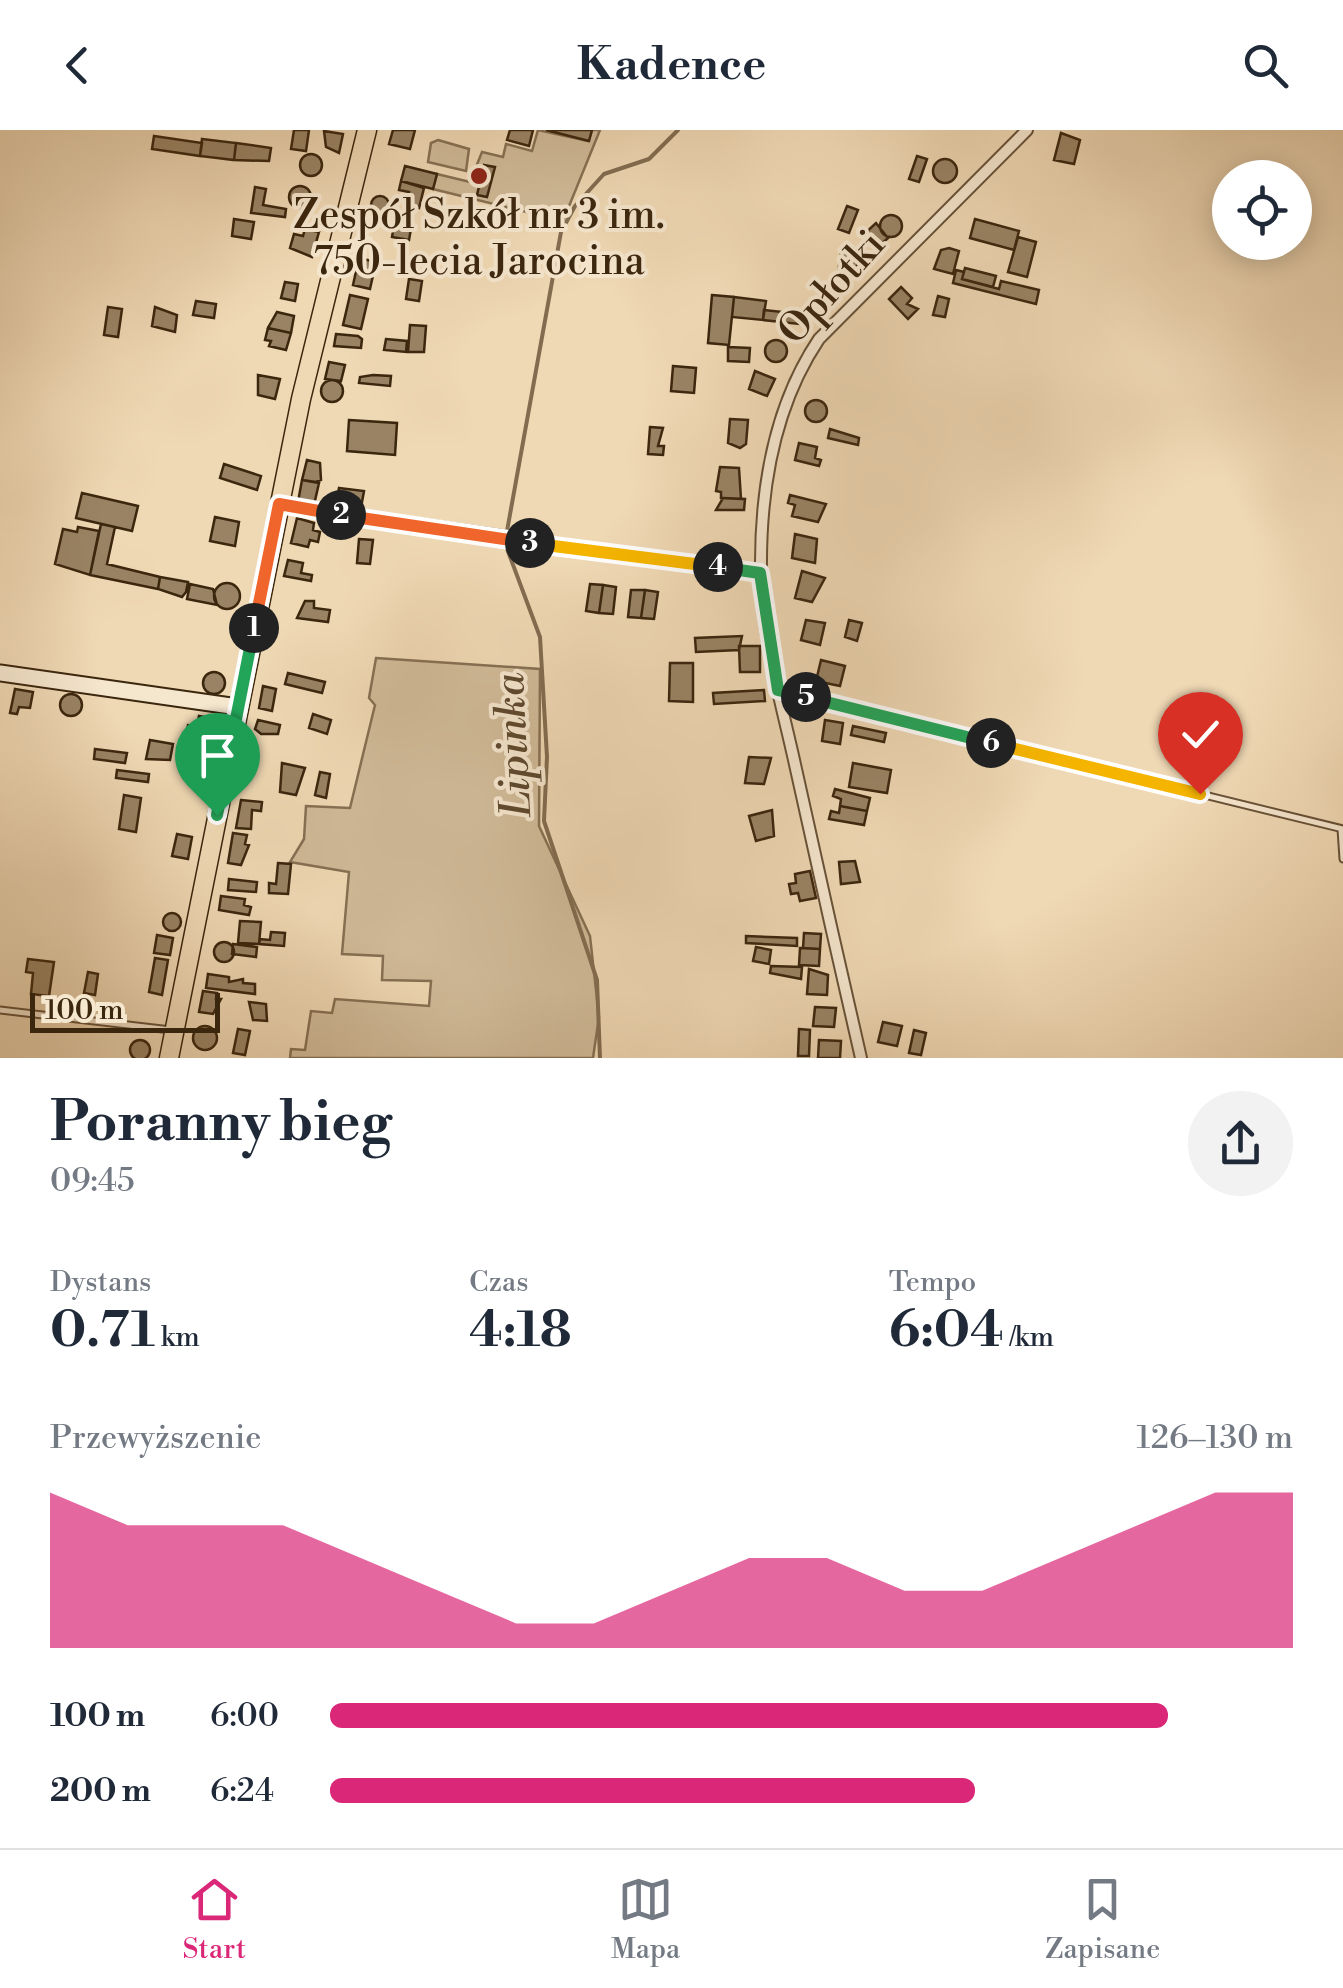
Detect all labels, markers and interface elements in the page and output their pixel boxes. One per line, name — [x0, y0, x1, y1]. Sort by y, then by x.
text: Kadence — [577, 37, 766, 94]
icon: back — [50, 38, 105, 93]
icon: search — [1238, 38, 1293, 93]
map controls — [1212, 160, 1312, 260]
button: locate — [1212, 160, 1312, 260]
marker: Zespół Szkół nr 3 im. 750-lecia Jarocina — [468, 165, 490, 187]
place label: Zespół Szkół nr 3 im. 750-lecia Jarocina — [293, 191, 665, 287]
street label: Opłotki — [768, 220, 896, 356]
pin: 2 — [316, 490, 366, 540]
text: 2 — [332, 497, 350, 532]
pin: 3 — [505, 518, 555, 568]
text: 3 — [522, 525, 538, 560]
pin: 4 — [693, 542, 743, 592]
text: 4 — [709, 549, 727, 584]
pin: 1 — [229, 603, 279, 653]
text: 1 — [247, 610, 261, 645]
water label: Lipinka — [484, 671, 544, 819]
pin: 5 — [781, 672, 831, 722]
text: 5 — [797, 679, 815, 714]
pin — [1158, 692, 1243, 795]
icon: check — [1173, 707, 1228, 762]
pin — [175, 713, 260, 816]
pin: 6 — [966, 718, 1016, 768]
text: 6 — [982, 725, 1000, 760]
icon: arrive — [190, 728, 245, 783]
scale bar — [30, 988, 220, 1033]
text: 100 m — [45, 993, 124, 1028]
text: Poranny bieg — [50, 1089, 392, 1158]
button: share — [1188, 1091, 1293, 1196]
text: 09:45 — [50, 1161, 135, 1201]
text: Dystans — [50, 1265, 151, 1300]
text: Czas — [469, 1265, 528, 1300]
text: Tempo — [889, 1265, 976, 1300]
text: 0.71 — [50, 1300, 155, 1362]
text: 4:18 — [469, 1300, 572, 1362]
text: 6:04 — [889, 1300, 1004, 1362]
text: km — [155, 1320, 200, 1355]
text: /km — [1004, 1320, 1054, 1355]
text: Przewyższenie — [50, 1418, 261, 1458]
text: 126–130 m — [1136, 1418, 1293, 1458]
text: 100 m — [50, 1696, 145, 1736]
text: 6:00 — [210, 1696, 279, 1736]
text: 200 m — [50, 1771, 151, 1811]
text: 6:24 — [210, 1771, 274, 1811]
tab: Start — [183, 1872, 246, 1967]
tab: Mapa — [611, 1872, 680, 1967]
tab: Zapisane — [1045, 1872, 1160, 1967]

